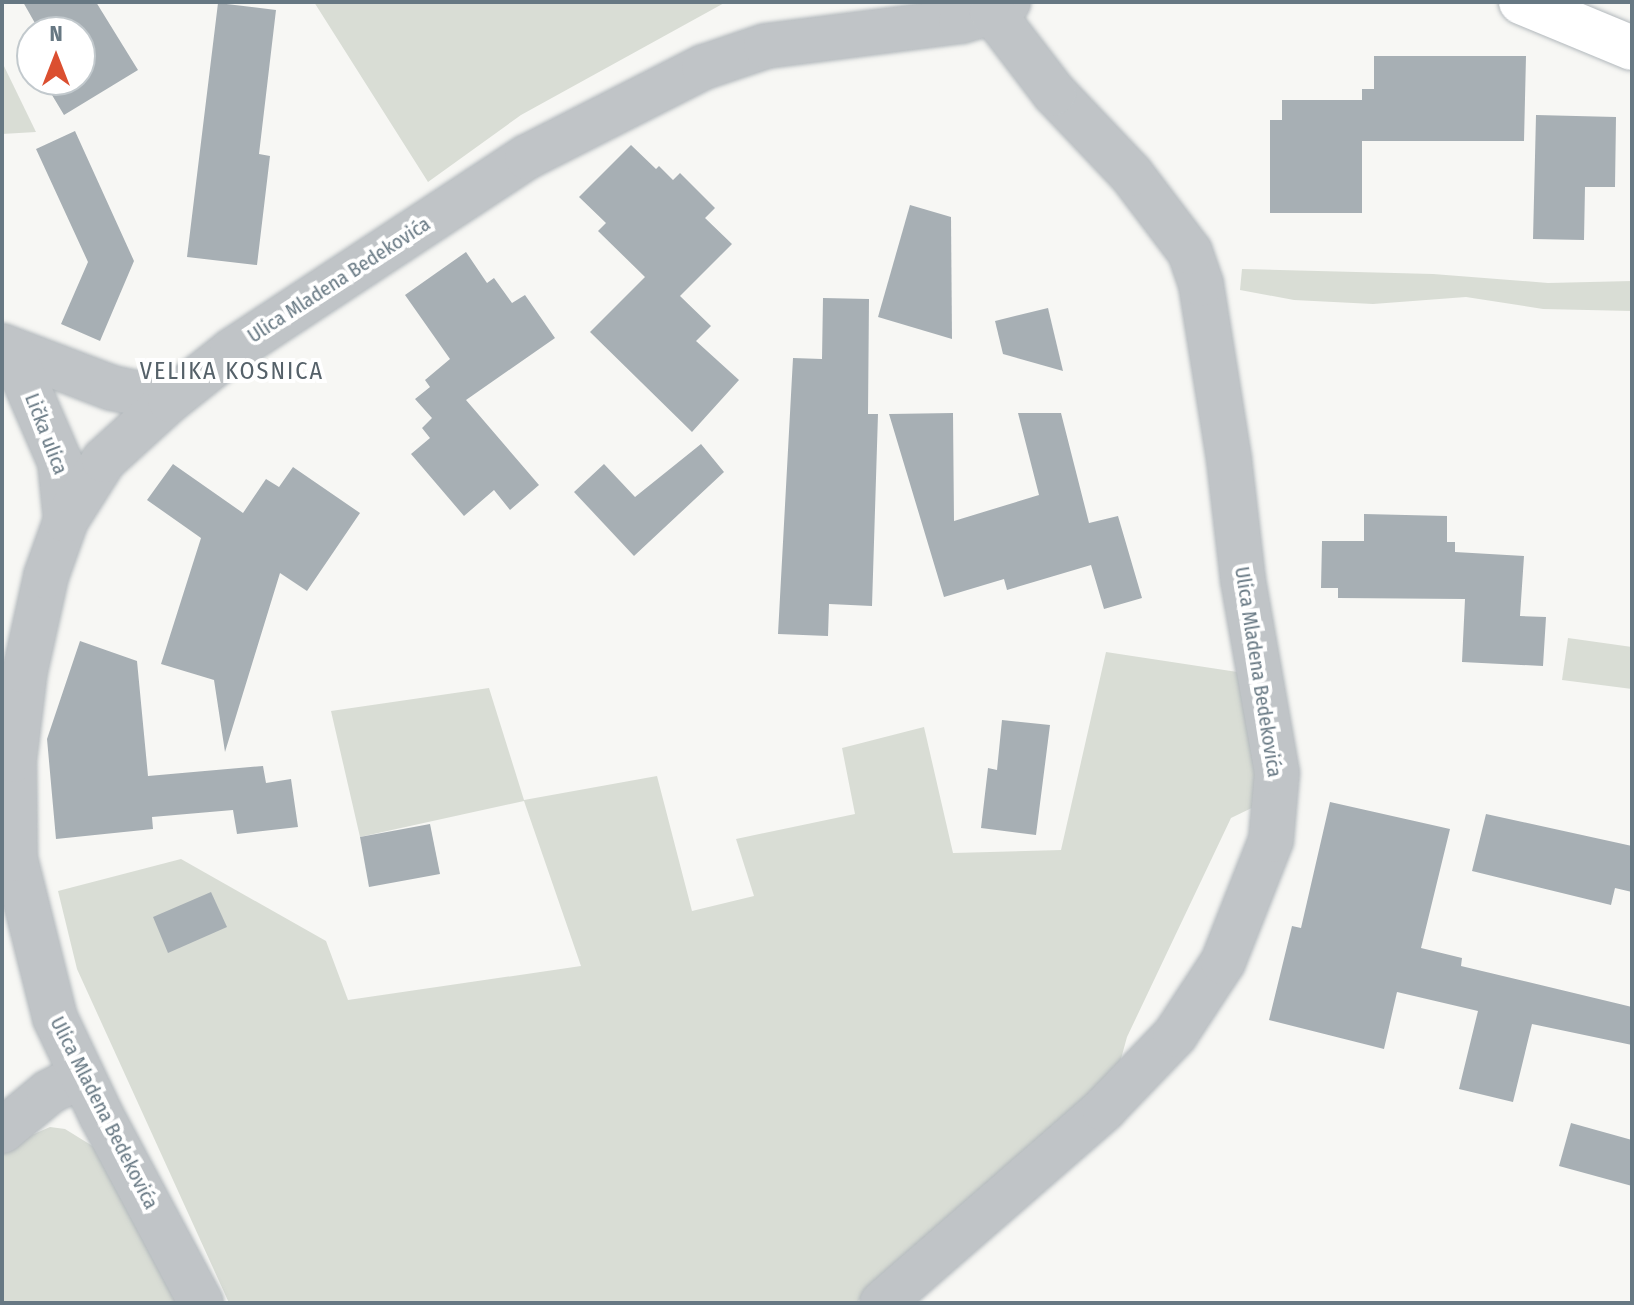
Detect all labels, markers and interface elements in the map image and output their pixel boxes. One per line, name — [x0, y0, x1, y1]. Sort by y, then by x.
north arrow — [16, 16, 96, 96]
text: N — [49, 20, 63, 47]
street label: Ulica Mladena Bedekovića — [243, 212, 435, 348]
district label: VELIKA KOSNICA — [140, 358, 324, 386]
street label: Lička ulica — [20, 390, 72, 478]
street label: Ulica Mladena Bedekovića — [1229, 565, 1287, 779]
street label: Ulica Mladena Bedekovića — [45, 1013, 163, 1213]

